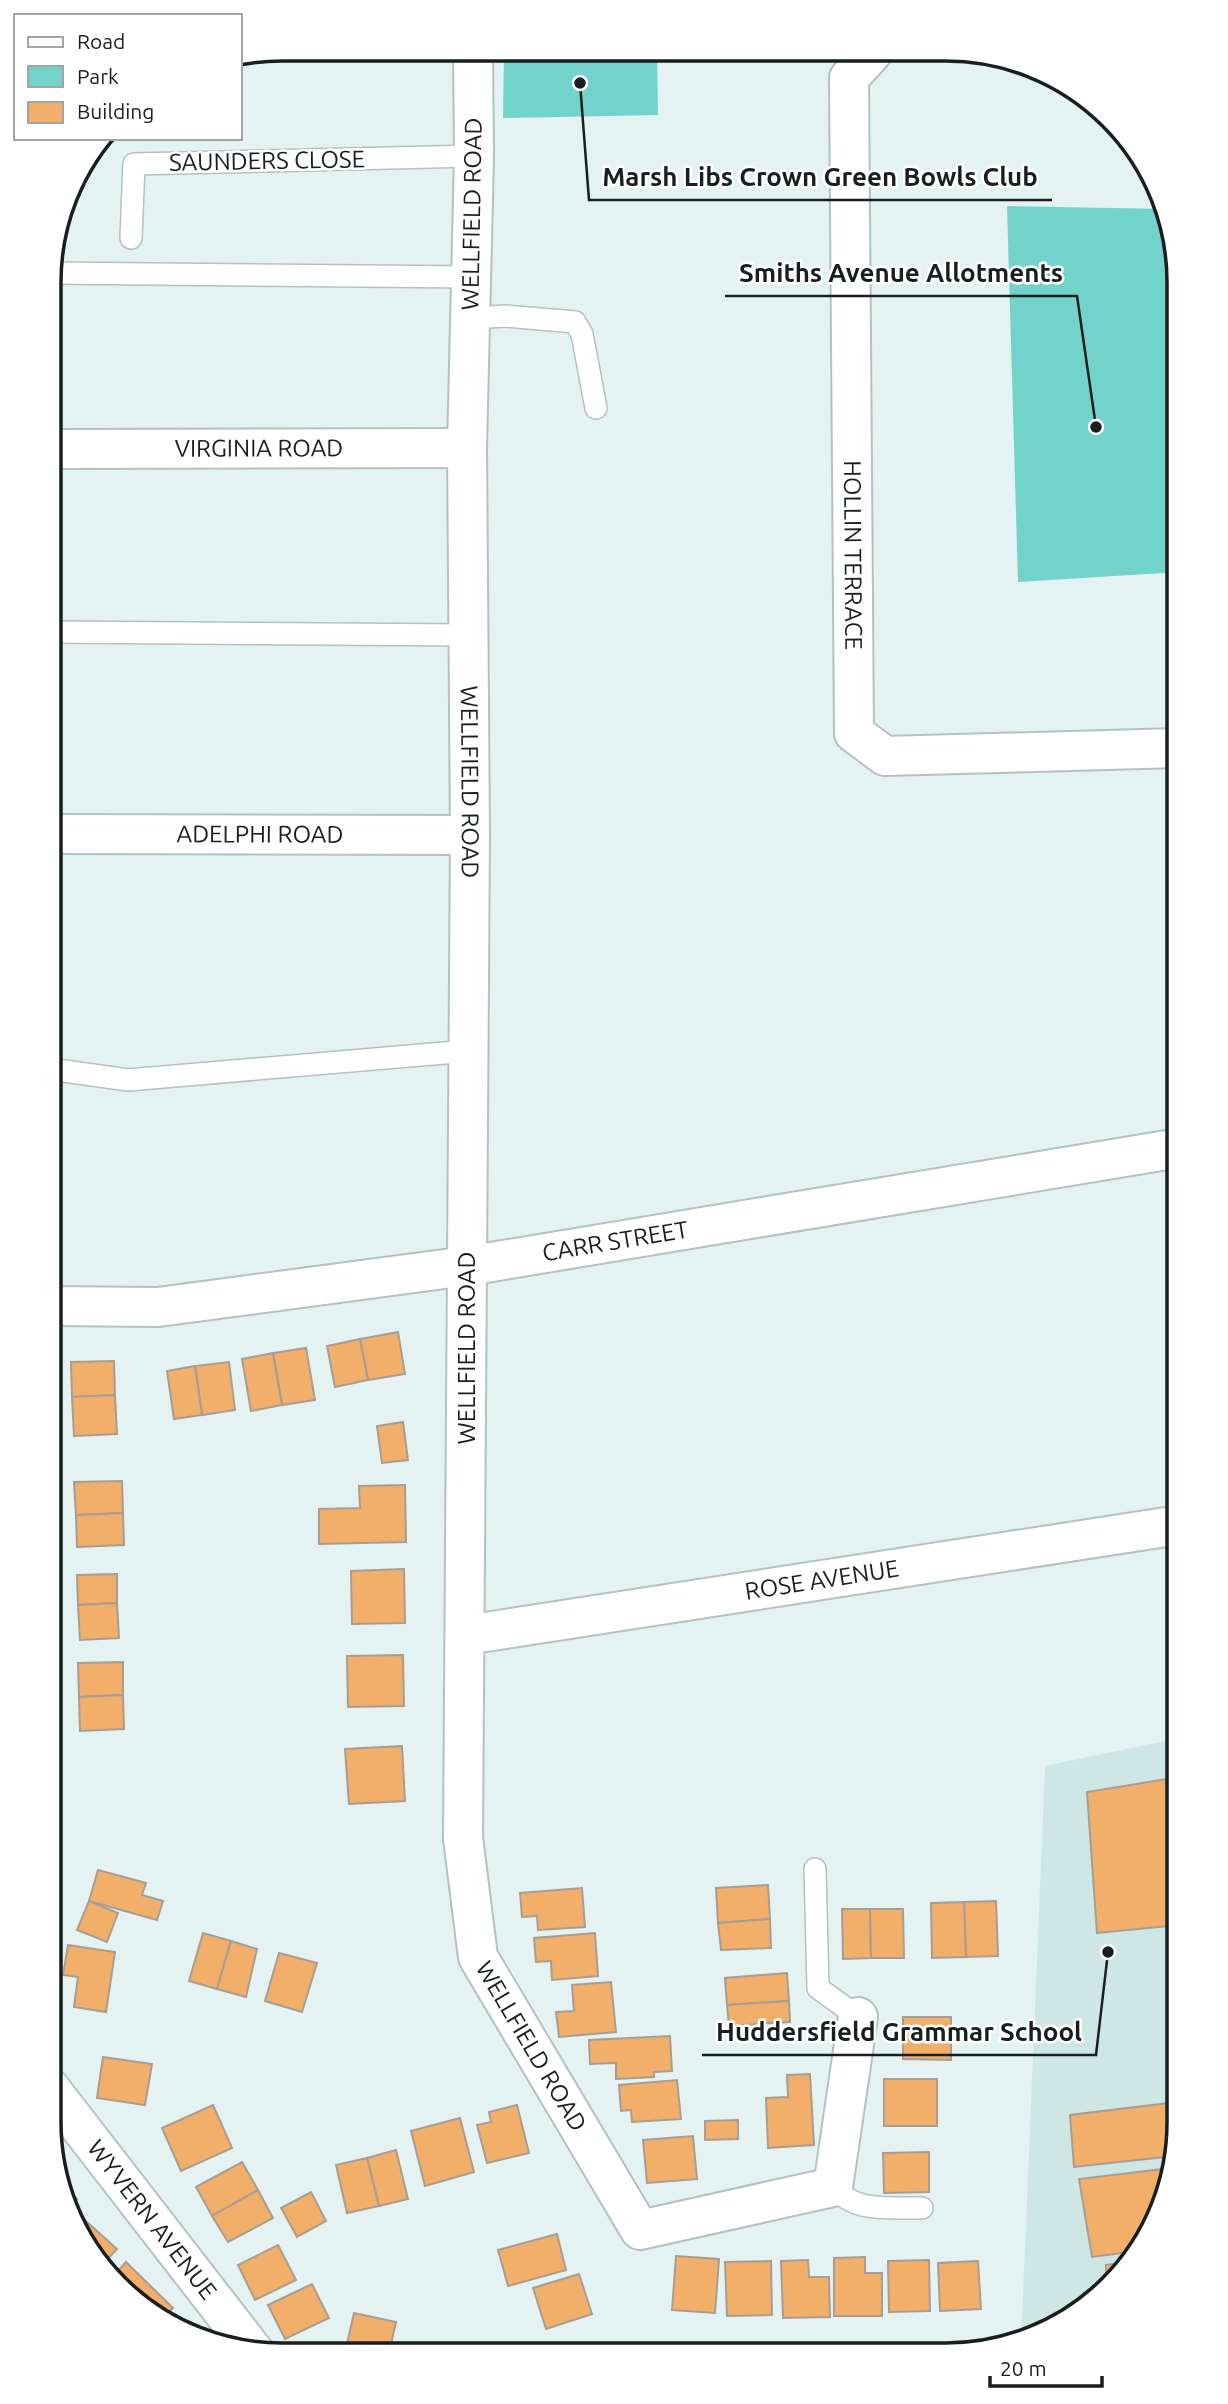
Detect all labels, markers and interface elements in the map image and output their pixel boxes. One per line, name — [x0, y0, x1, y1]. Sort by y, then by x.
legend — [14, 14, 242, 140]
text: Road — [77, 29, 125, 53]
text: Park — [77, 64, 119, 88]
text: Building — [77, 99, 154, 123]
street label: WELLFIELD ROAD — [456, 117, 487, 311]
street label: SAUNDERS CLOSE — [169, 145, 365, 176]
callout: Marsh Libs Crown Green Bowls Club — [589, 153, 1052, 200]
text: Marsh Libs Crown Green Bowls Club — [602, 162, 1038, 191]
callout: Smiths Avenue Allotments — [725, 249, 1077, 296]
text: Smiths Avenue Allotments — [739, 258, 1063, 287]
street label: VIRGINIA ROAD — [175, 434, 343, 462]
street label: HOLLIN TERRACE — [839, 460, 867, 650]
street label: WELLFIELD ROAD — [456, 685, 484, 878]
street label: ADELPHI ROAD — [177, 820, 343, 848]
street label: CARR STREET — [540, 1216, 690, 1266]
street label: WELLFIELD ROAD — [453, 1252, 480, 1444]
street label: ROSE AVENUE — [743, 1554, 900, 1605]
street label: WELLFIELD ROAD — [471, 1956, 592, 2136]
callout: Huddersfield Grammar School — [702, 2008, 1096, 2055]
text: Huddersfield Grammar School — [716, 2017, 1082, 2046]
street label: WYVERN AVENUE — [82, 2135, 222, 2304]
scale bar — [990, 2344, 1102, 2388]
text: 20 m — [1000, 2356, 1047, 2380]

